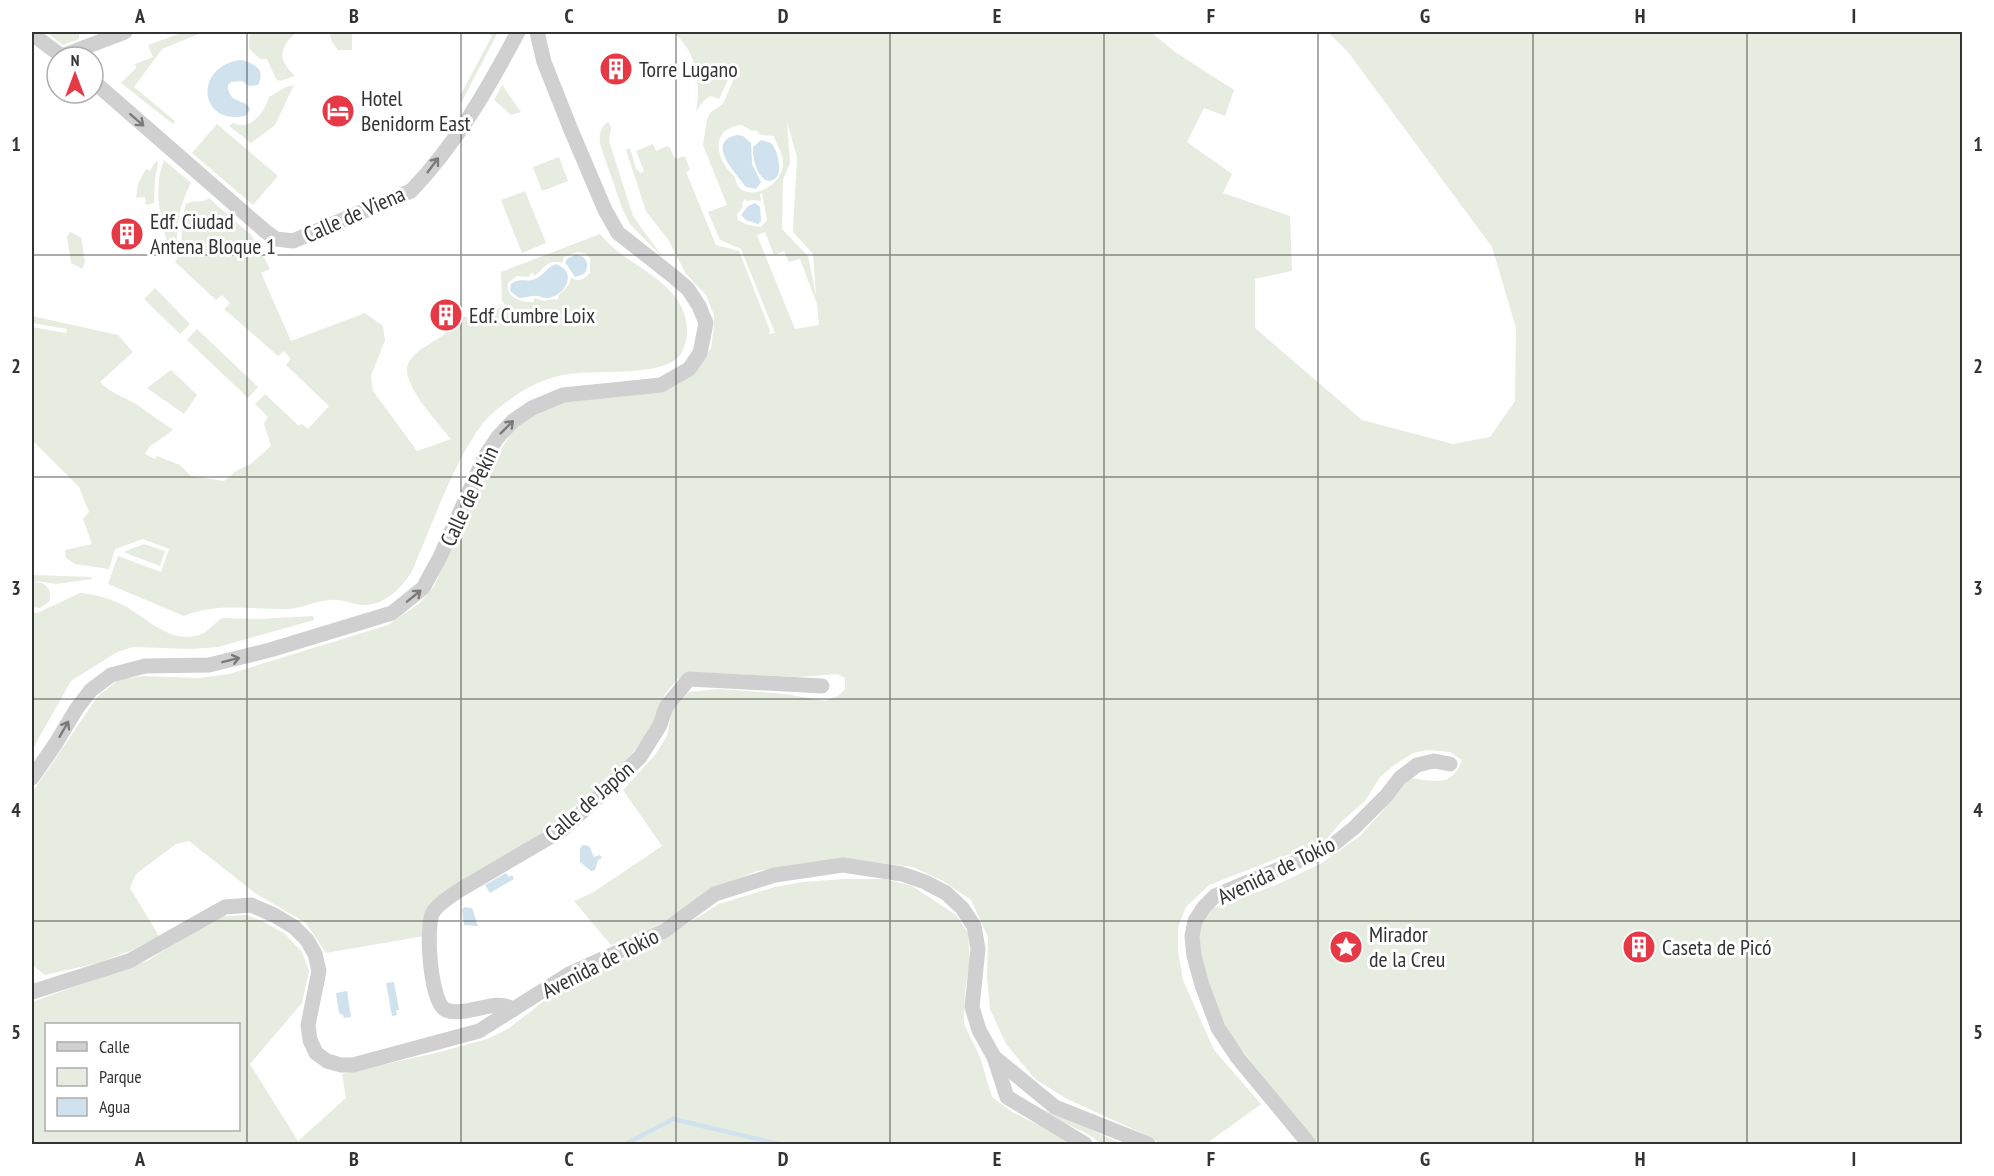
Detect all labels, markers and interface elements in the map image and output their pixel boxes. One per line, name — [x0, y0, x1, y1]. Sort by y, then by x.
text: A — [134, 3, 146, 29]
text: B — [349, 3, 359, 29]
text: C — [564, 3, 574, 29]
text: D — [778, 3, 789, 29]
text: E — [993, 3, 1001, 29]
text: F — [1207, 3, 1215, 29]
text: G — [1420, 3, 1430, 29]
text: H — [1635, 3, 1645, 29]
text: I — [1852, 3, 1856, 29]
north arrow — [45, 45, 105, 105]
text: N — [71, 50, 79, 70]
building icon: Torre Lugano — [598, 51, 634, 87]
place label: Torre Lugano — [639, 55, 738, 83]
place label: Hotel Benidorm East — [361, 84, 471, 137]
hotel icon: Hotel Benidorm East — [320, 93, 356, 129]
one-way arrow — [129, 113, 144, 127]
text: 1 — [11, 131, 21, 157]
text: 1 — [1973, 131, 1983, 157]
one-way arrow — [427, 158, 440, 174]
street label: Calle de Viena — [299, 179, 409, 249]
place label: Edf. Ciudad Antena Bloque 1 — [150, 207, 276, 260]
building icon: Edf. Ciudad Antena Bloque 1 — [109, 216, 145, 252]
building icon: Edf. Cumbre Loix — [428, 297, 464, 333]
place label: Edf. Cumbre Loix — [469, 301, 595, 329]
text: 2 — [11, 353, 21, 379]
text: 2 — [1973, 353, 1983, 379]
one-way arrow — [500, 420, 515, 435]
street label: Calle de Pekin — [434, 441, 504, 551]
text: 3 — [11, 575, 21, 601]
text: 3 — [1973, 575, 1983, 601]
one-way arrow — [405, 590, 421, 603]
one-way arrow — [222, 653, 241, 665]
one-way arrow — [59, 721, 71, 738]
street label: Calle de Japón — [539, 755, 639, 847]
text: 4 — [11, 797, 21, 823]
text: 4 — [1973, 797, 1983, 823]
street label: Avenida de Tokio — [1213, 830, 1339, 910]
place label: Mirador de la Creu — [1369, 920, 1445, 973]
street label: Avenida de Tokio — [537, 922, 663, 1004]
place icon: Mirador de la Creu — [1328, 929, 1364, 965]
building icon: Caseta de Picó — [1621, 929, 1657, 965]
place label: Caseta de Picó — [1662, 933, 1772, 961]
text: 5 — [11, 1019, 21, 1045]
text: 5 — [1973, 1019, 1983, 1045]
legend — [45, 1023, 240, 1131]
text: Calle — [99, 1035, 130, 1058]
text: Parque — [99, 1065, 142, 1088]
text: Agua — [99, 1095, 130, 1118]
text: A — [134, 1146, 146, 1172]
text: B — [349, 1146, 359, 1172]
text: C — [564, 1146, 574, 1172]
text: D — [778, 1146, 789, 1172]
text: E — [993, 1146, 1001, 1172]
text: F — [1207, 1146, 1215, 1172]
text: G — [1420, 1146, 1430, 1172]
text: H — [1635, 1146, 1645, 1172]
text: I — [1852, 1146, 1856, 1172]

